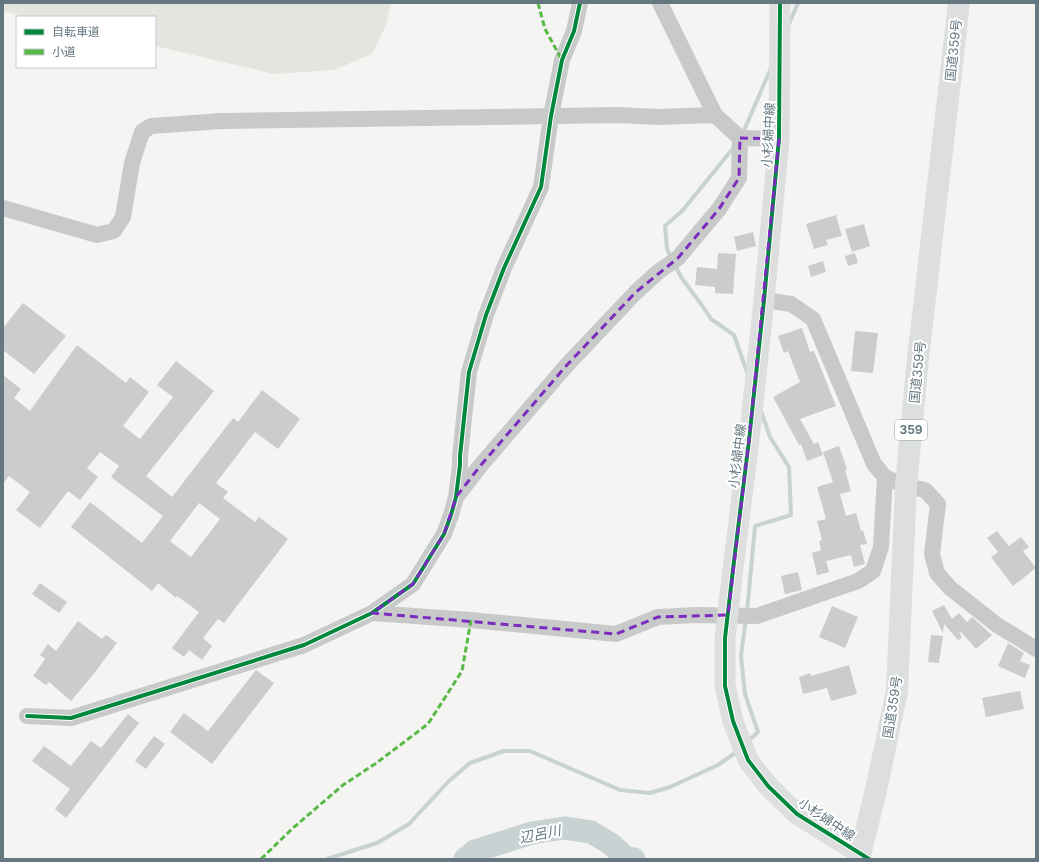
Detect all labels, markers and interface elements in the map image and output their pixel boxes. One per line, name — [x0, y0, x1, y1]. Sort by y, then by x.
legend — [16, 16, 156, 68]
street label: 国道359号 — [942, 18, 964, 82]
text: 自転車道 — [52, 24, 100, 39]
text: 小道 — [52, 44, 76, 59]
street label: 小杉婦中線 — [758, 102, 778, 168]
street label: 国道359号 — [906, 340, 928, 404]
road number: 359 — [895, 420, 927, 440]
street label: 小杉婦中線 — [725, 423, 749, 489]
street label: 国道359号 — [879, 675, 905, 739]
street label: 小杉婦中線 — [796, 794, 858, 844]
water label: 辺呂川 — [518, 821, 564, 846]

